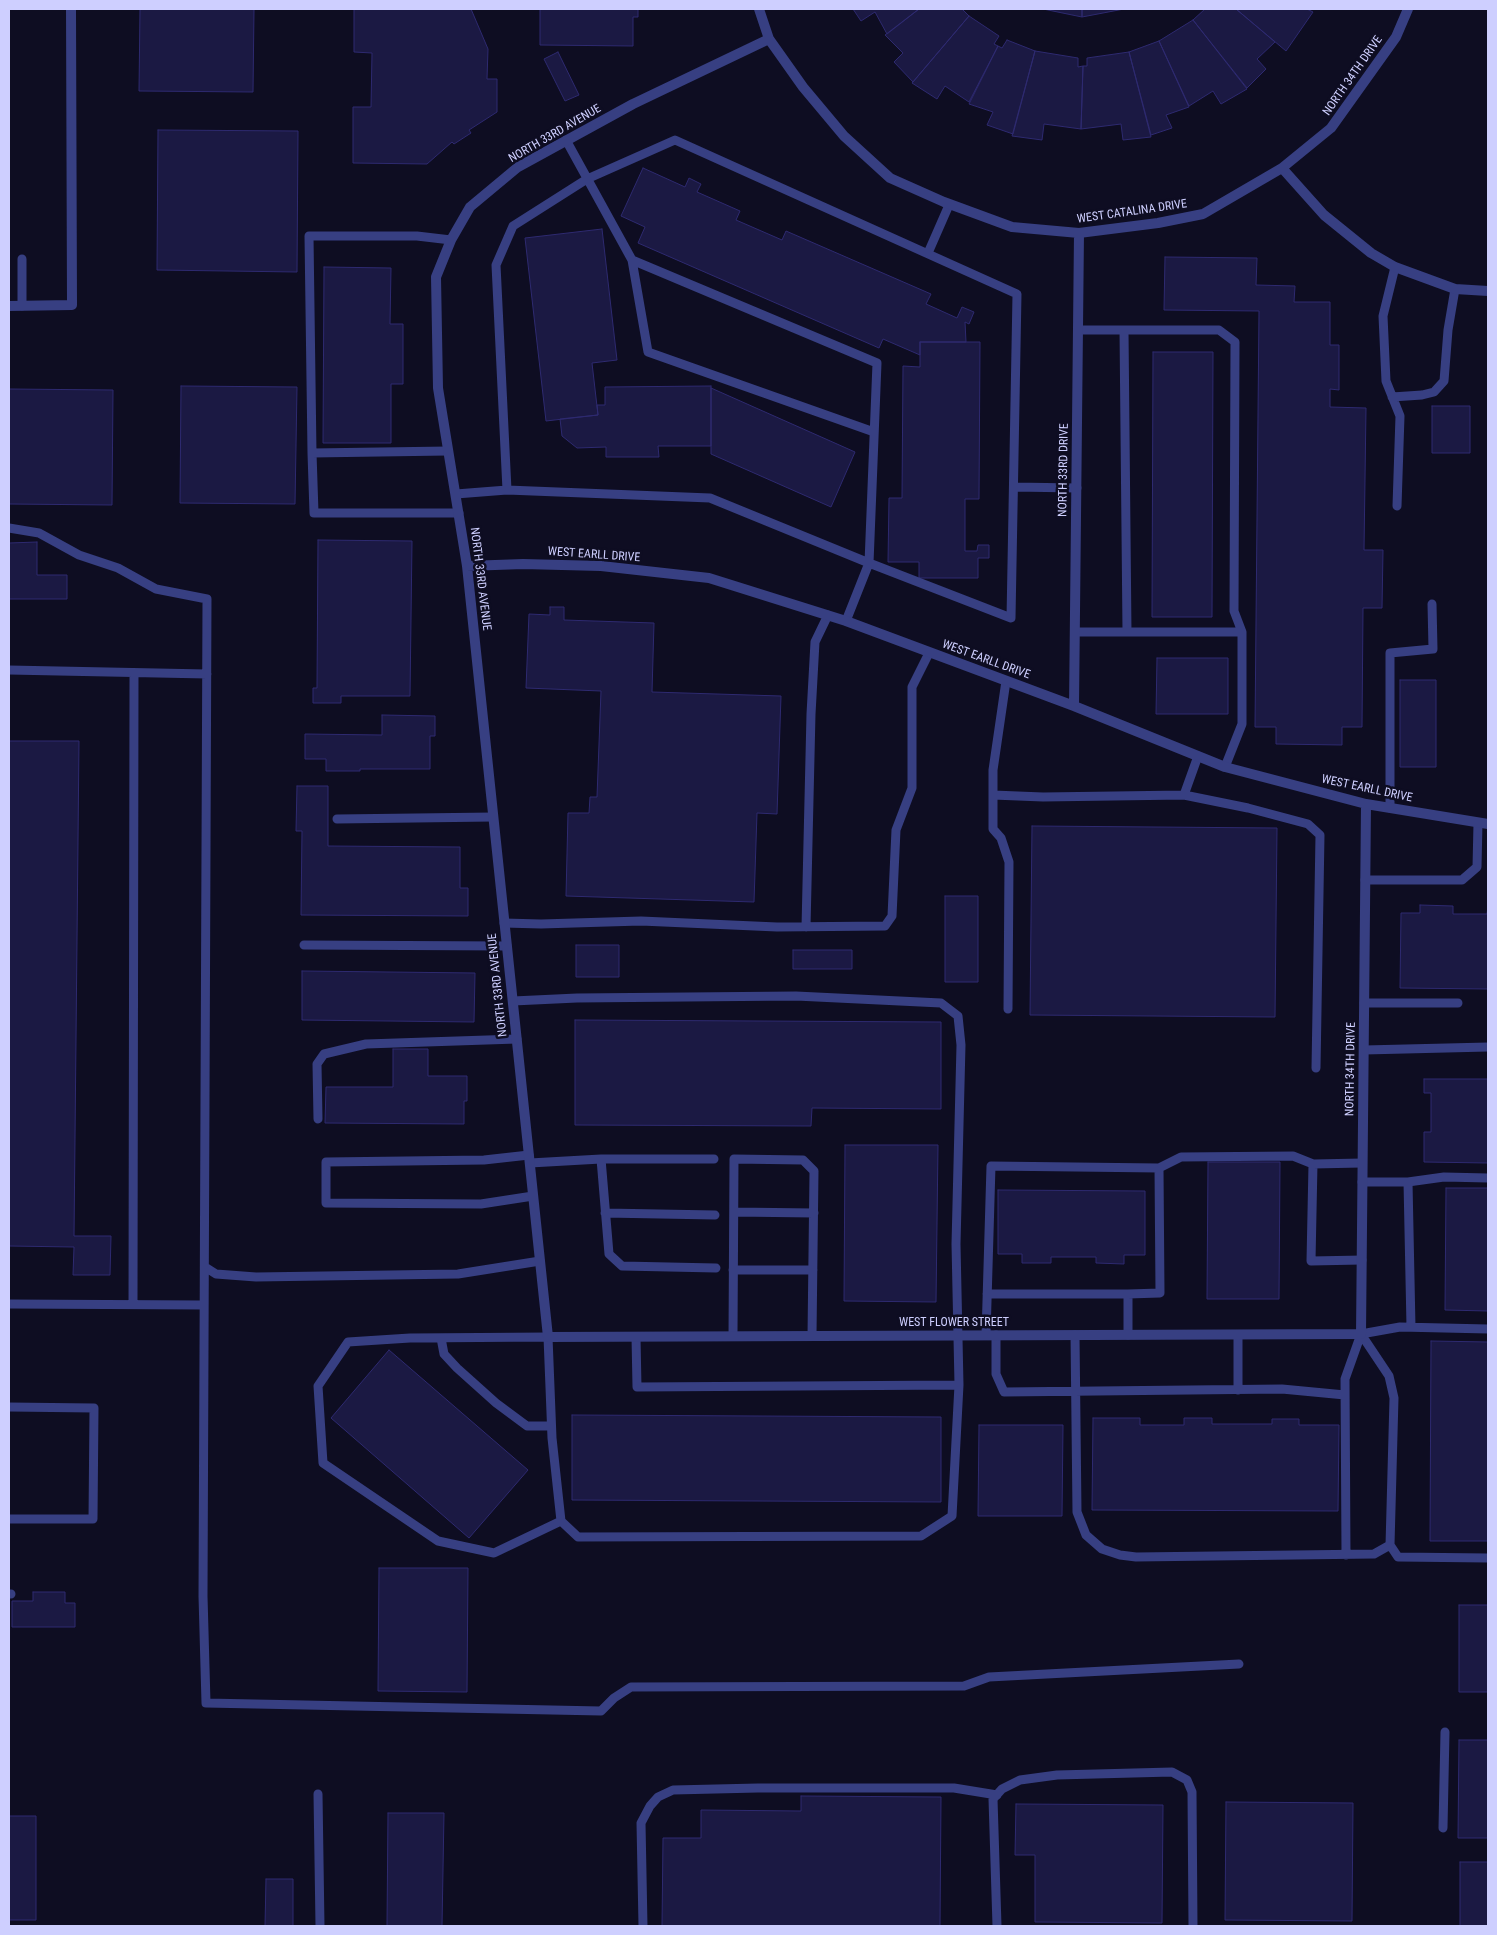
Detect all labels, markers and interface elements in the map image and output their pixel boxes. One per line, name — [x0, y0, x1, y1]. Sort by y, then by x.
street label: NORTH 34TH DRIVE — [1320, 33, 1386, 119]
street label: NORTH 33RD AVENUE — [506, 102, 604, 166]
street label: WEST CATALINA DRIVE — [1076, 197, 1188, 227]
street label: NORTH 33RD DRIVE — [1056, 423, 1072, 517]
street label: NORTH 33RD AVENUE — [467, 526, 493, 632]
street label: WEST EARLL DRIVE — [547, 545, 641, 565]
street label: WEST EARLL DRIVE — [940, 637, 1032, 683]
street label: WEST EARLL DRIVE — [1320, 772, 1414, 806]
street label: NORTH 33RD AVENUE — [485, 933, 511, 1037]
street label: NORTH 34TH DRIVE — [1343, 1022, 1359, 1116]
street label: WEST FLOWER STREET — [899, 1316, 1009, 1330]

